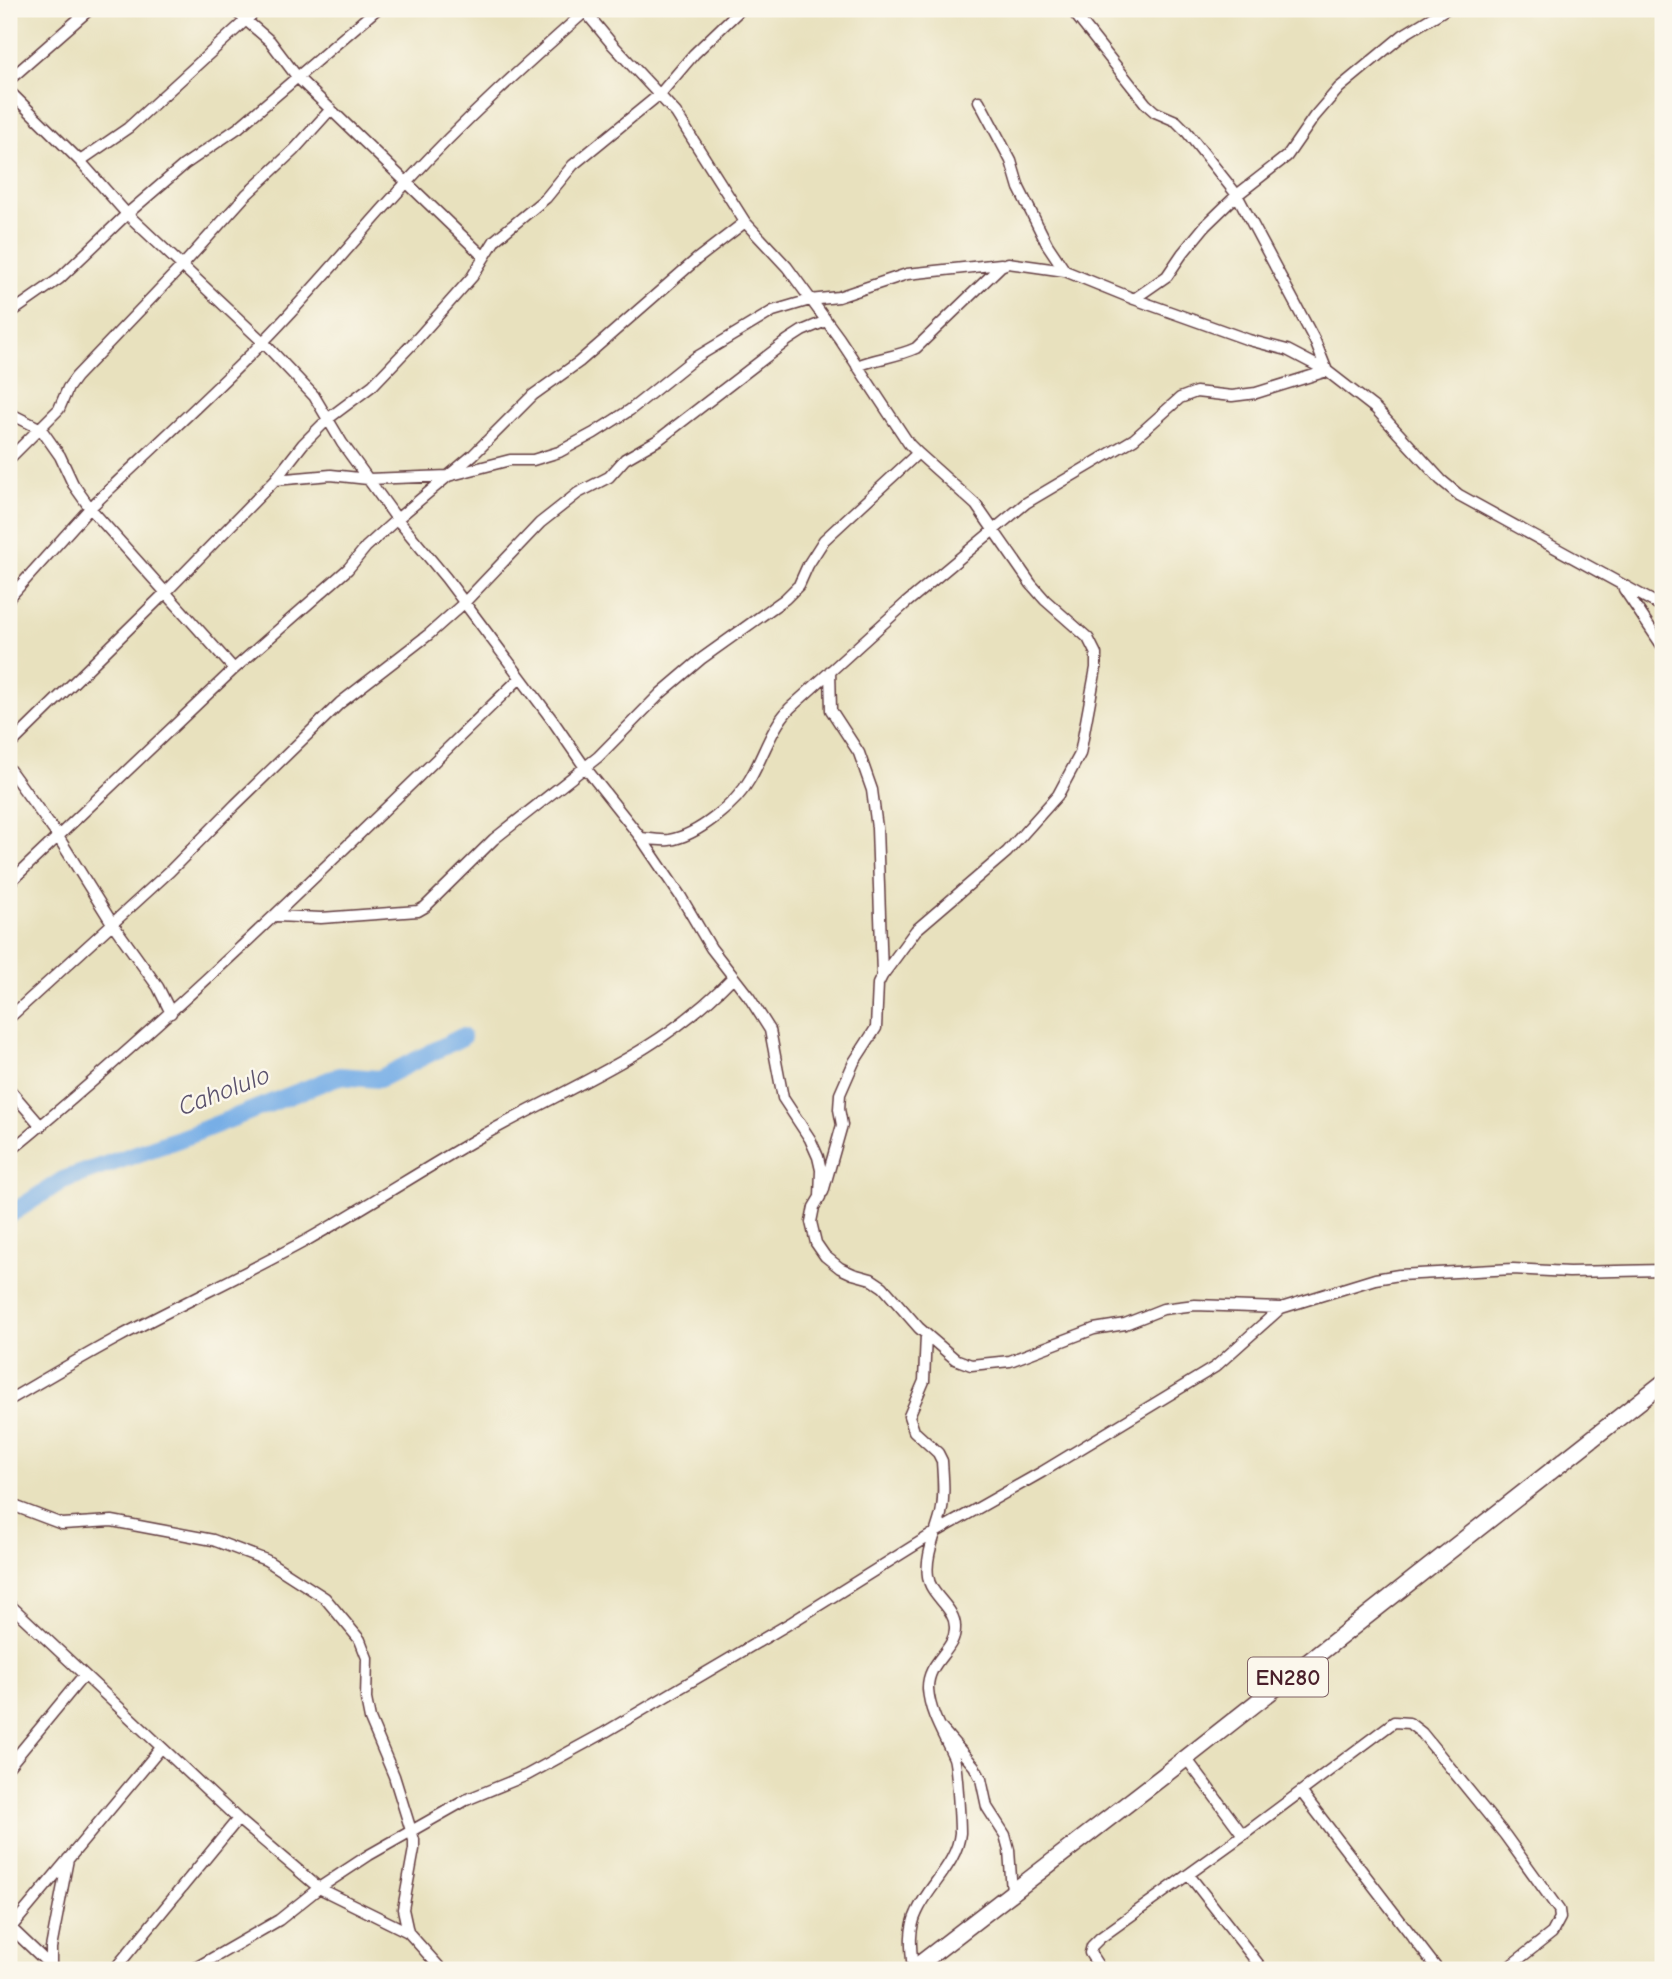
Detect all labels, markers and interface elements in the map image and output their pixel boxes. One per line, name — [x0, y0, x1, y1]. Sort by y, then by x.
water label: Caholulo — [174, 1060, 274, 1122]
road number: EN280 — [1248, 1658, 1328, 1696]

